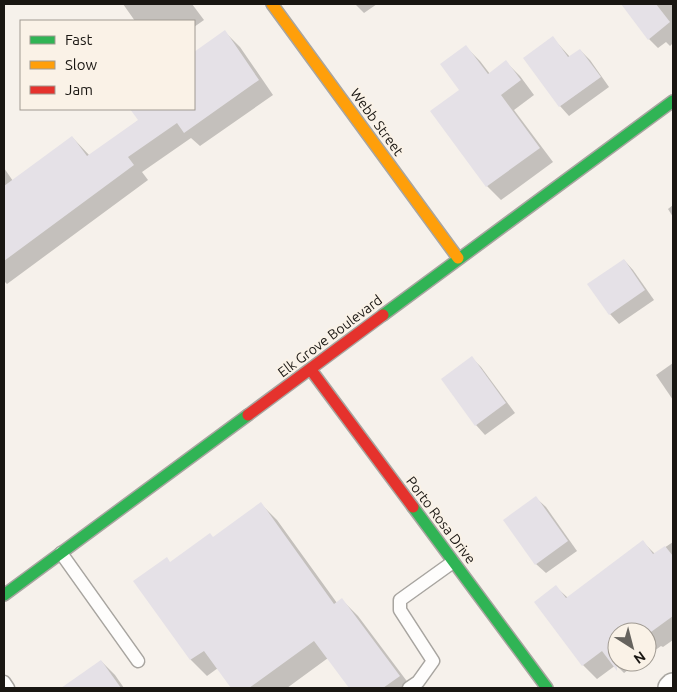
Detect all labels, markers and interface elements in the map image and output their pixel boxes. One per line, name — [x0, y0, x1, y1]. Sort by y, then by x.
legend — [20, 20, 195, 110]
text: Fast — [65, 31, 93, 48]
text: Slow — [65, 56, 98, 73]
text: Jam — [65, 81, 93, 98]
street label: Webb Street — [347, 85, 407, 159]
street label: Elk Grove Boulevard — [275, 292, 385, 380]
street label: Porto Rosa Drive — [403, 473, 479, 567]
north arrow — [607, 622, 657, 672]
text: N — [631, 648, 649, 667]

